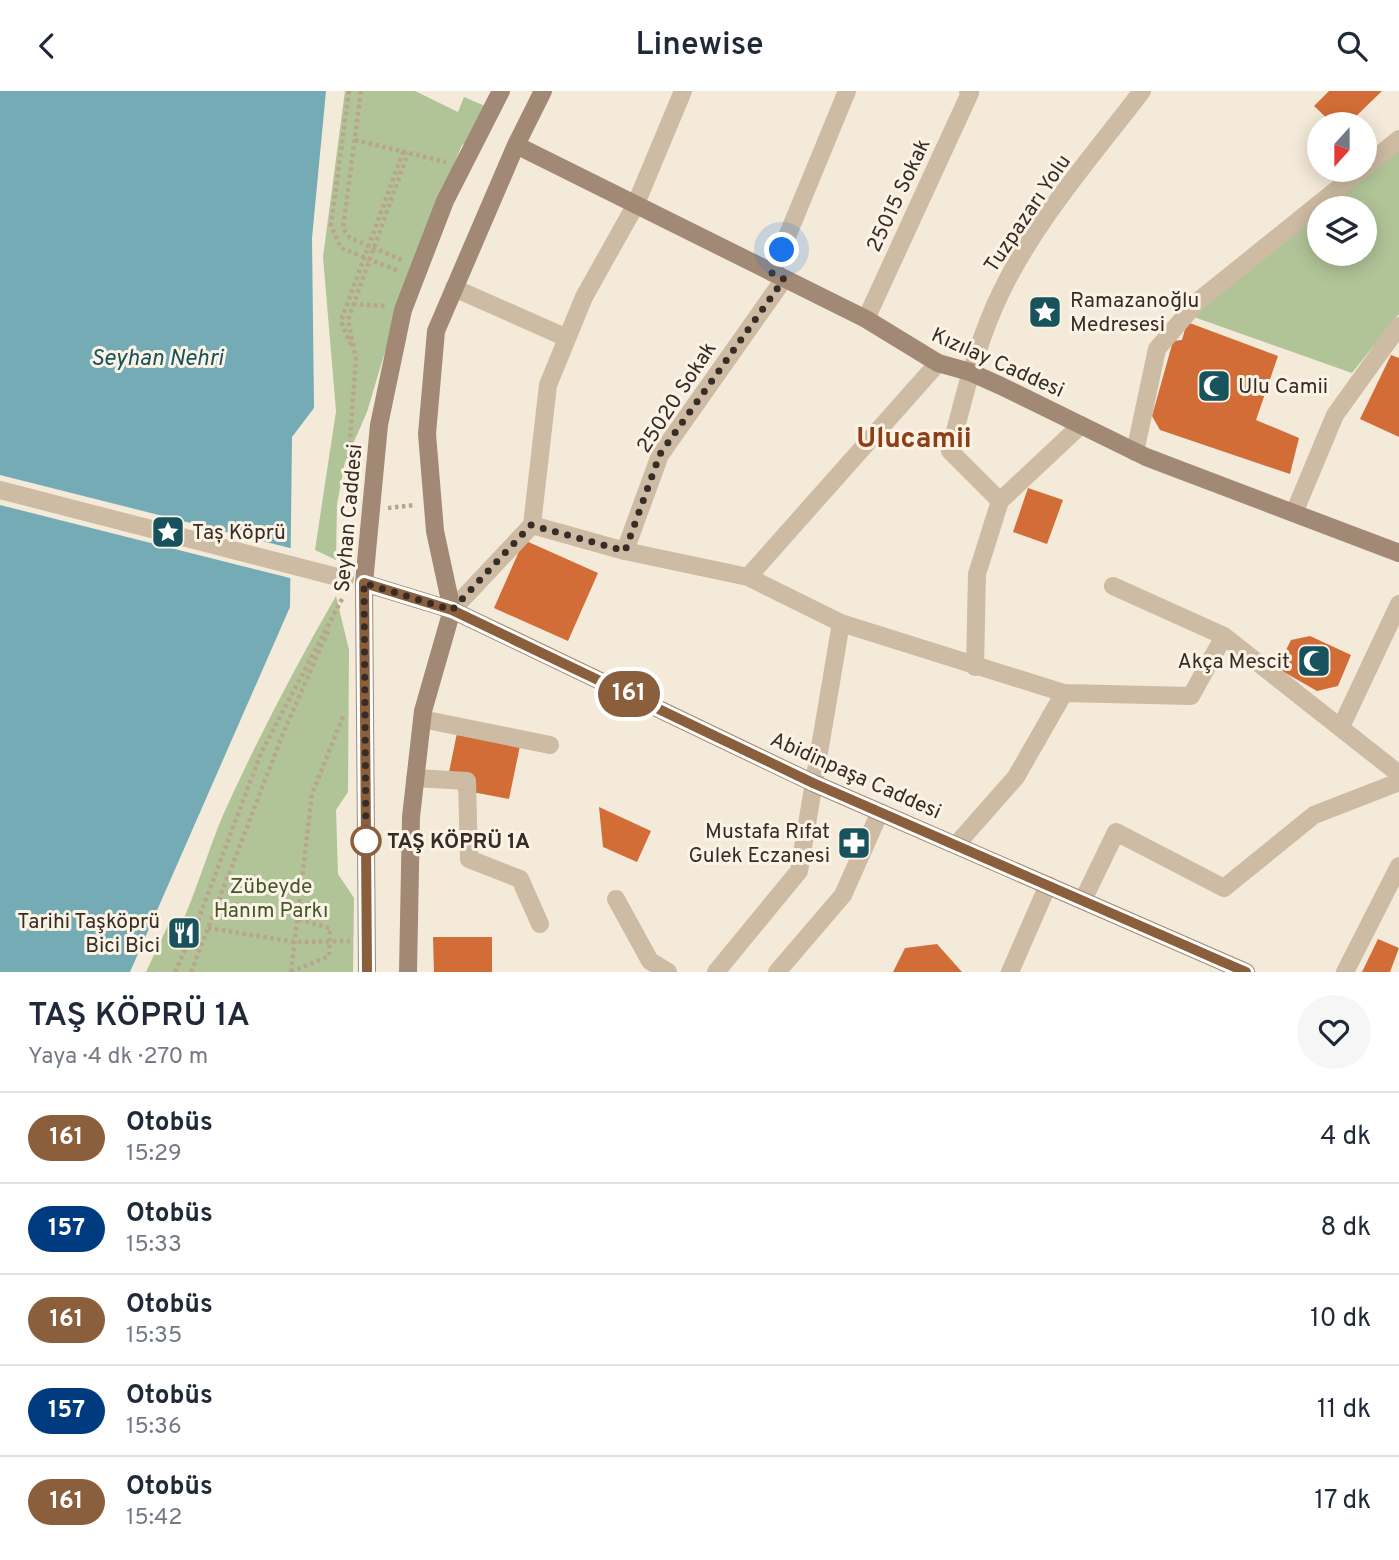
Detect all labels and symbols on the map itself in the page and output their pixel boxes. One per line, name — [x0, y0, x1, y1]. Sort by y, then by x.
north arrow — [1307, 112, 1377, 182]
street label: 25015 Sokak — [861, 135, 937, 257]
street label: Tuzpazarı Yolu — [979, 150, 1078, 278]
your location — [764, 232, 799, 267]
place label: Ramazanoğlu Medresesi — [1070, 288, 1199, 339]
place icon: Ramazanoğlu Medresesi — [1026, 293, 1064, 331]
street label: Kızılay Caddesi — [927, 322, 1068, 405]
street label: 25020 Sokak — [631, 337, 723, 459]
water label: Seyhan Nehri — [91, 345, 225, 374]
mosque icon: Ulu Camii — [1195, 367, 1233, 405]
place label: Ulu Camii — [1238, 374, 1328, 401]
district label: Ulucamii — [856, 422, 972, 458]
street label: Seyhan Caddesi — [330, 443, 369, 594]
place icon: Taș Köprü — [149, 513, 187, 551]
place label: Taș Köprü — [192, 520, 286, 547]
mosque icon: Akça Mescit — [1295, 642, 1333, 680]
place label: Akça Mescit — [1178, 649, 1290, 676]
line badge: 161 — [589, 671, 669, 717]
street label: Abidinpaşa Caddesi — [766, 727, 945, 826]
place label: Mustafa Rıfat Gulek Eczanesi — [688, 819, 830, 870]
pharmacy icon: Mustafa Rıfat Gulek Eczanesi — [835, 824, 873, 862]
marker: TAŞ KÖPRÜ 1A — [351, 826, 381, 856]
place label: TAŞ KÖPRÜ 1A — [387, 829, 530, 856]
park label: Zübeyde Hanım Parkı — [214, 874, 328, 925]
place label: Tarihi Taşköprü Bici Bici — [17, 909, 160, 960]
restaurant icon: Tarihi Taşköprü Bici Bici — [165, 914, 203, 952]

